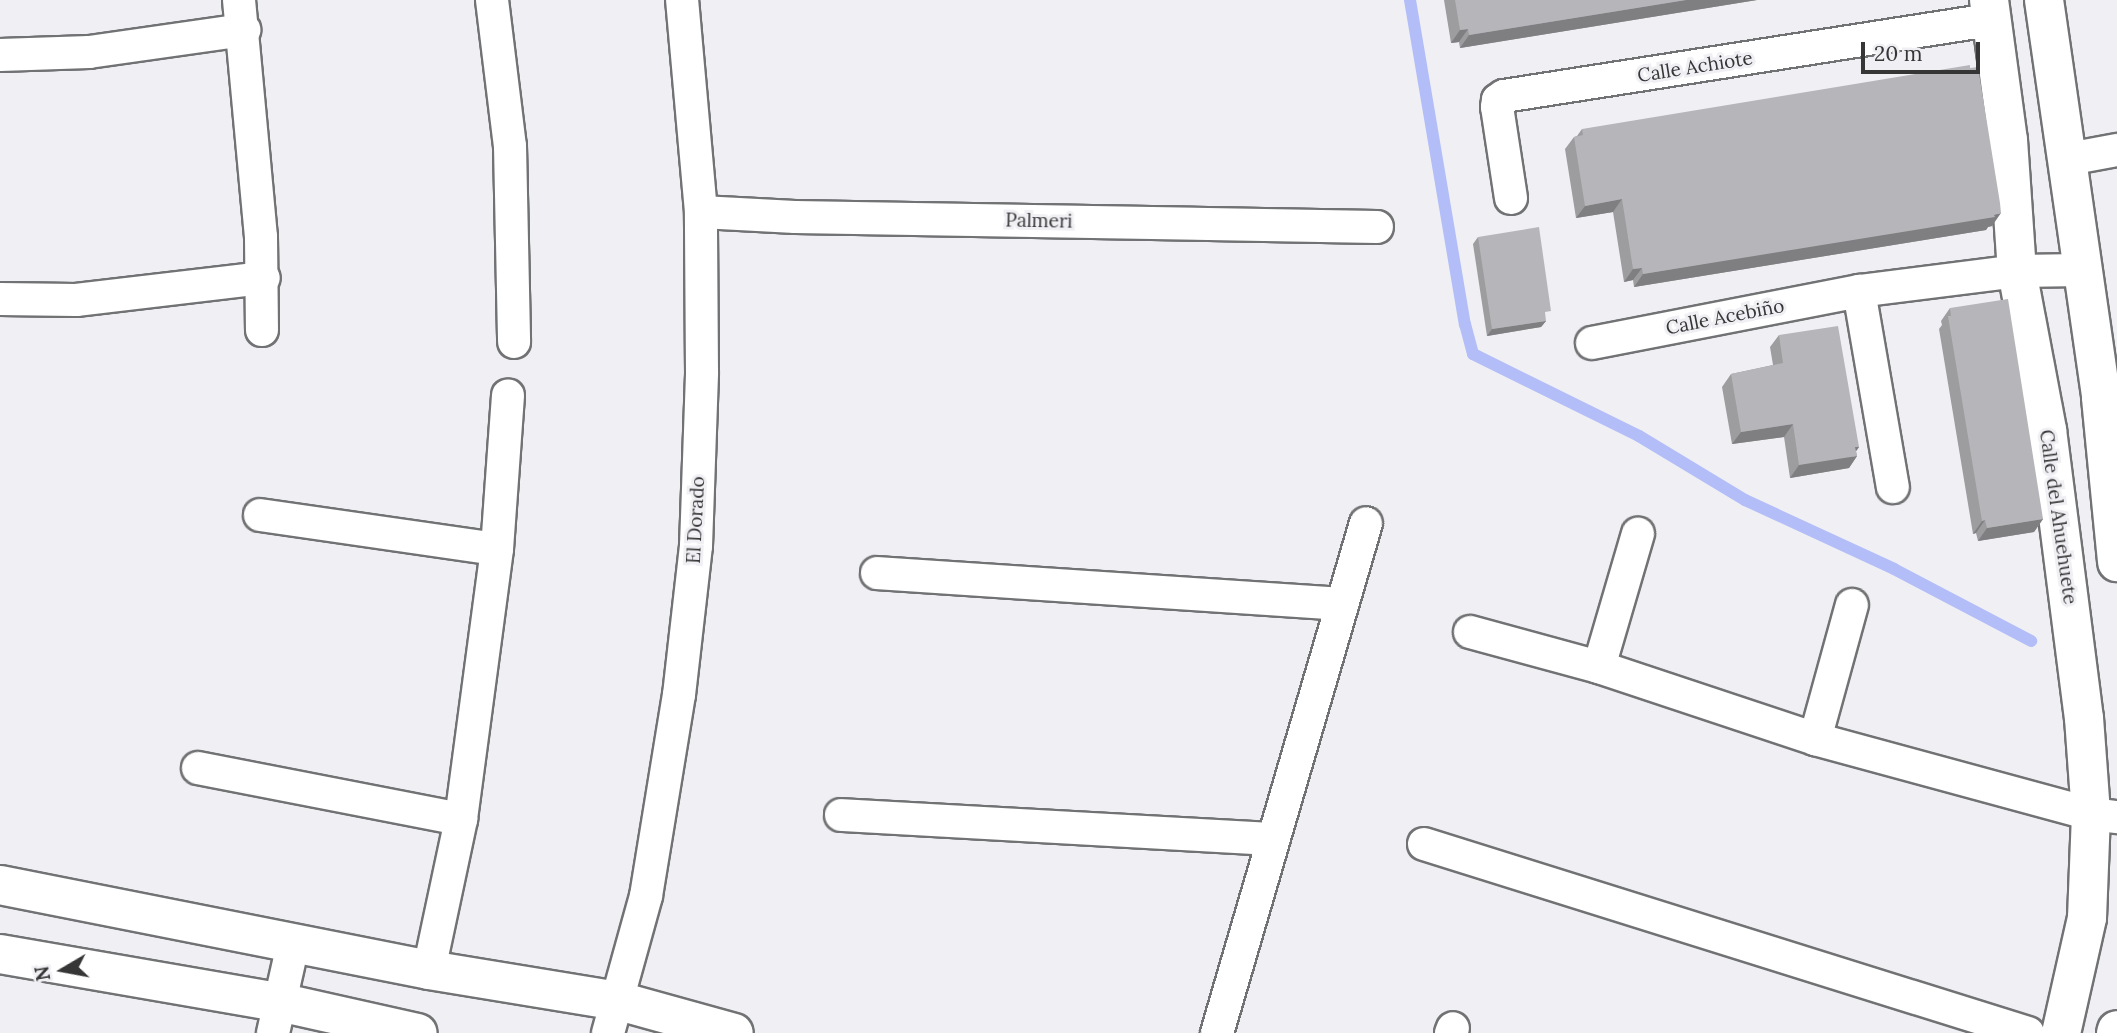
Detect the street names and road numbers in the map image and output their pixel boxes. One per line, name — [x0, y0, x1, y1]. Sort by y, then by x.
street label: Calle Achiote — [1636, 47, 1754, 87]
street label: Palmeri — [1005, 209, 1073, 233]
street label: Calle Acebiño — [1664, 294, 1786, 340]
street label: Calle del Ahuehuete — [2034, 428, 2082, 606]
street label: El Dorado — [682, 476, 710, 564]

